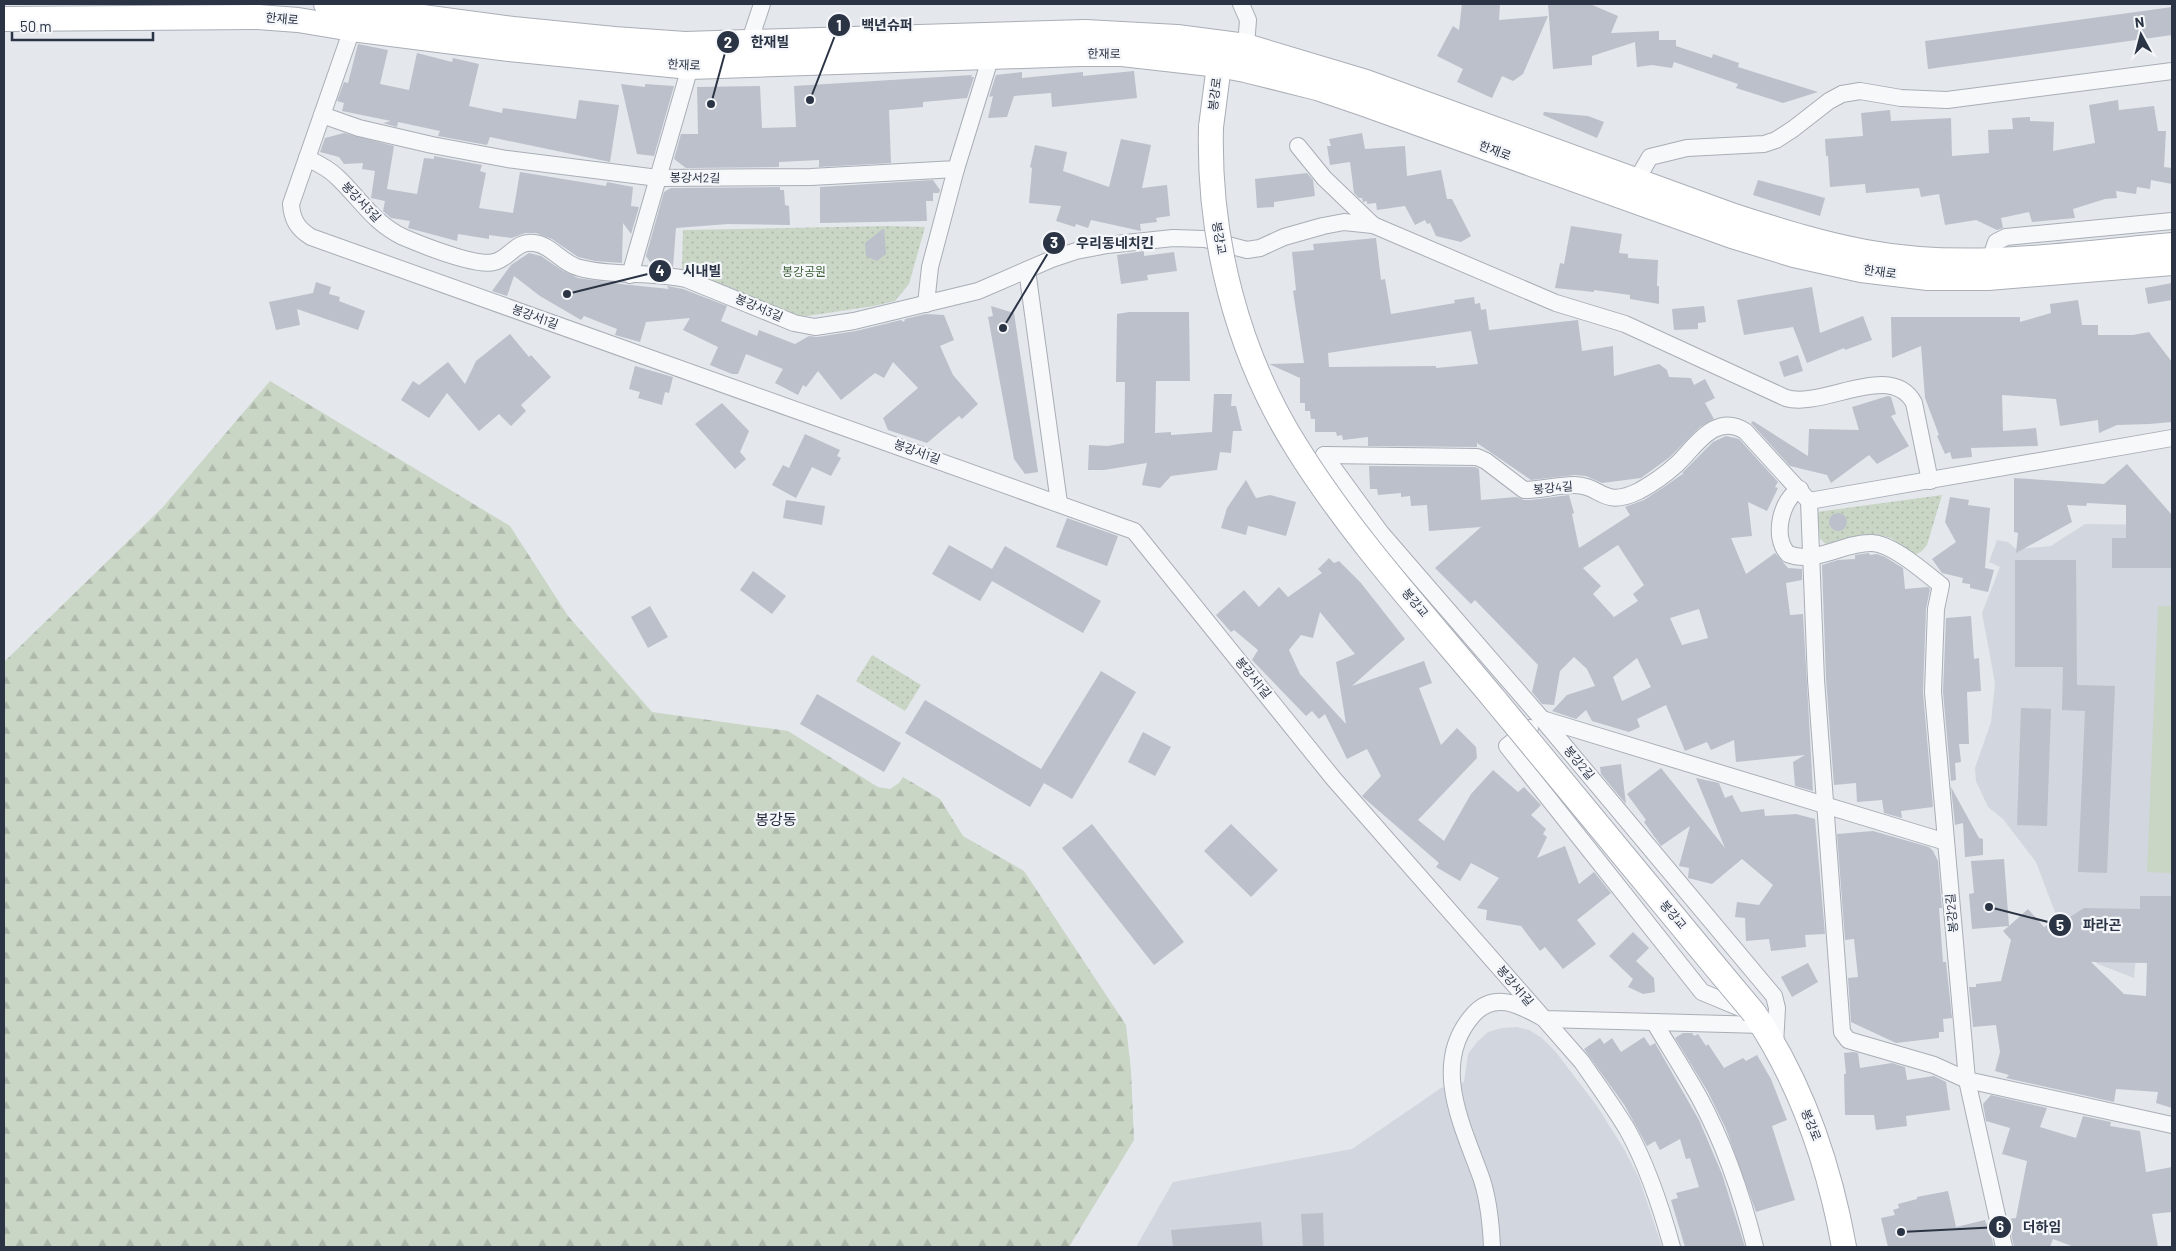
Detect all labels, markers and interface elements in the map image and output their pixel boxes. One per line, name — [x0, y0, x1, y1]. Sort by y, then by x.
scale bar — [12, 10, 154, 42]
street label: 한재로 — [265, 10, 299, 26]
north arrow — [2116, 10, 2166, 60]
callout: 백년슈퍼 — [826, 11, 923, 40]
text: N — [2134, 13, 2145, 31]
text: 1 — [836, 16, 842, 34]
text: 백년슈퍼 — [861, 16, 913, 33]
text: 50 m — [20, 17, 52, 35]
callout: 한재빌 — [716, 28, 799, 57]
text: 2 — [724, 33, 732, 51]
text: 한재빌 — [751, 33, 789, 50]
street label: 한재로 — [1087, 46, 1121, 60]
street label: 한재로 — [667, 56, 701, 72]
street label: 봉강로 — [1205, 77, 1223, 111]
street label: 한재로 — [1477, 138, 1513, 162]
street label: 봉강서2길 — [670, 170, 720, 184]
street label: 봉강서3길 — [339, 178, 384, 224]
street label: 봉강교 — [1210, 220, 1230, 255]
callout: 우리동네치킨 — [1041, 229, 1163, 258]
text: 3 — [1050, 233, 1058, 251]
text: 우리동네치킨 — [1076, 234, 1154, 251]
callout: 시내빌 — [648, 257, 731, 286]
text: 4 — [655, 261, 665, 279]
text: 시내빌 — [683, 262, 721, 279]
street label: 한재로 — [1863, 262, 1898, 280]
park label: 봉강공원 — [782, 264, 826, 278]
street label: 봉강서3길 — [733, 291, 785, 323]
street label: 봉강서1길 — [510, 301, 560, 331]
street label: 봉강서1길 — [892, 436, 942, 466]
street label: 봉강4길 — [1533, 478, 1573, 496]
street label: 봉강교 — [1400, 585, 1432, 620]
street label: 봉강서1길 — [1233, 654, 1274, 701]
street label: 봉강2길 — [1562, 743, 1598, 782]
district label: 봉강동 — [755, 810, 797, 828]
street label: 봉강2길 — [1942, 893, 1960, 933]
street label: 봉강교 — [1658, 897, 1690, 932]
callout: 파라곤 — [2048, 911, 2131, 940]
text: 5 — [2056, 916, 2064, 934]
text: 파라곤 — [2083, 916, 2121, 933]
street label: 봉강서1길 — [1495, 962, 1537, 1008]
street label: 봉강로 — [1799, 1107, 1825, 1143]
callout: 더하임 — [1987, 1212, 2071, 1241]
text: 6 — [1996, 1217, 2004, 1235]
text: 더하임 — [2023, 1218, 2061, 1235]

